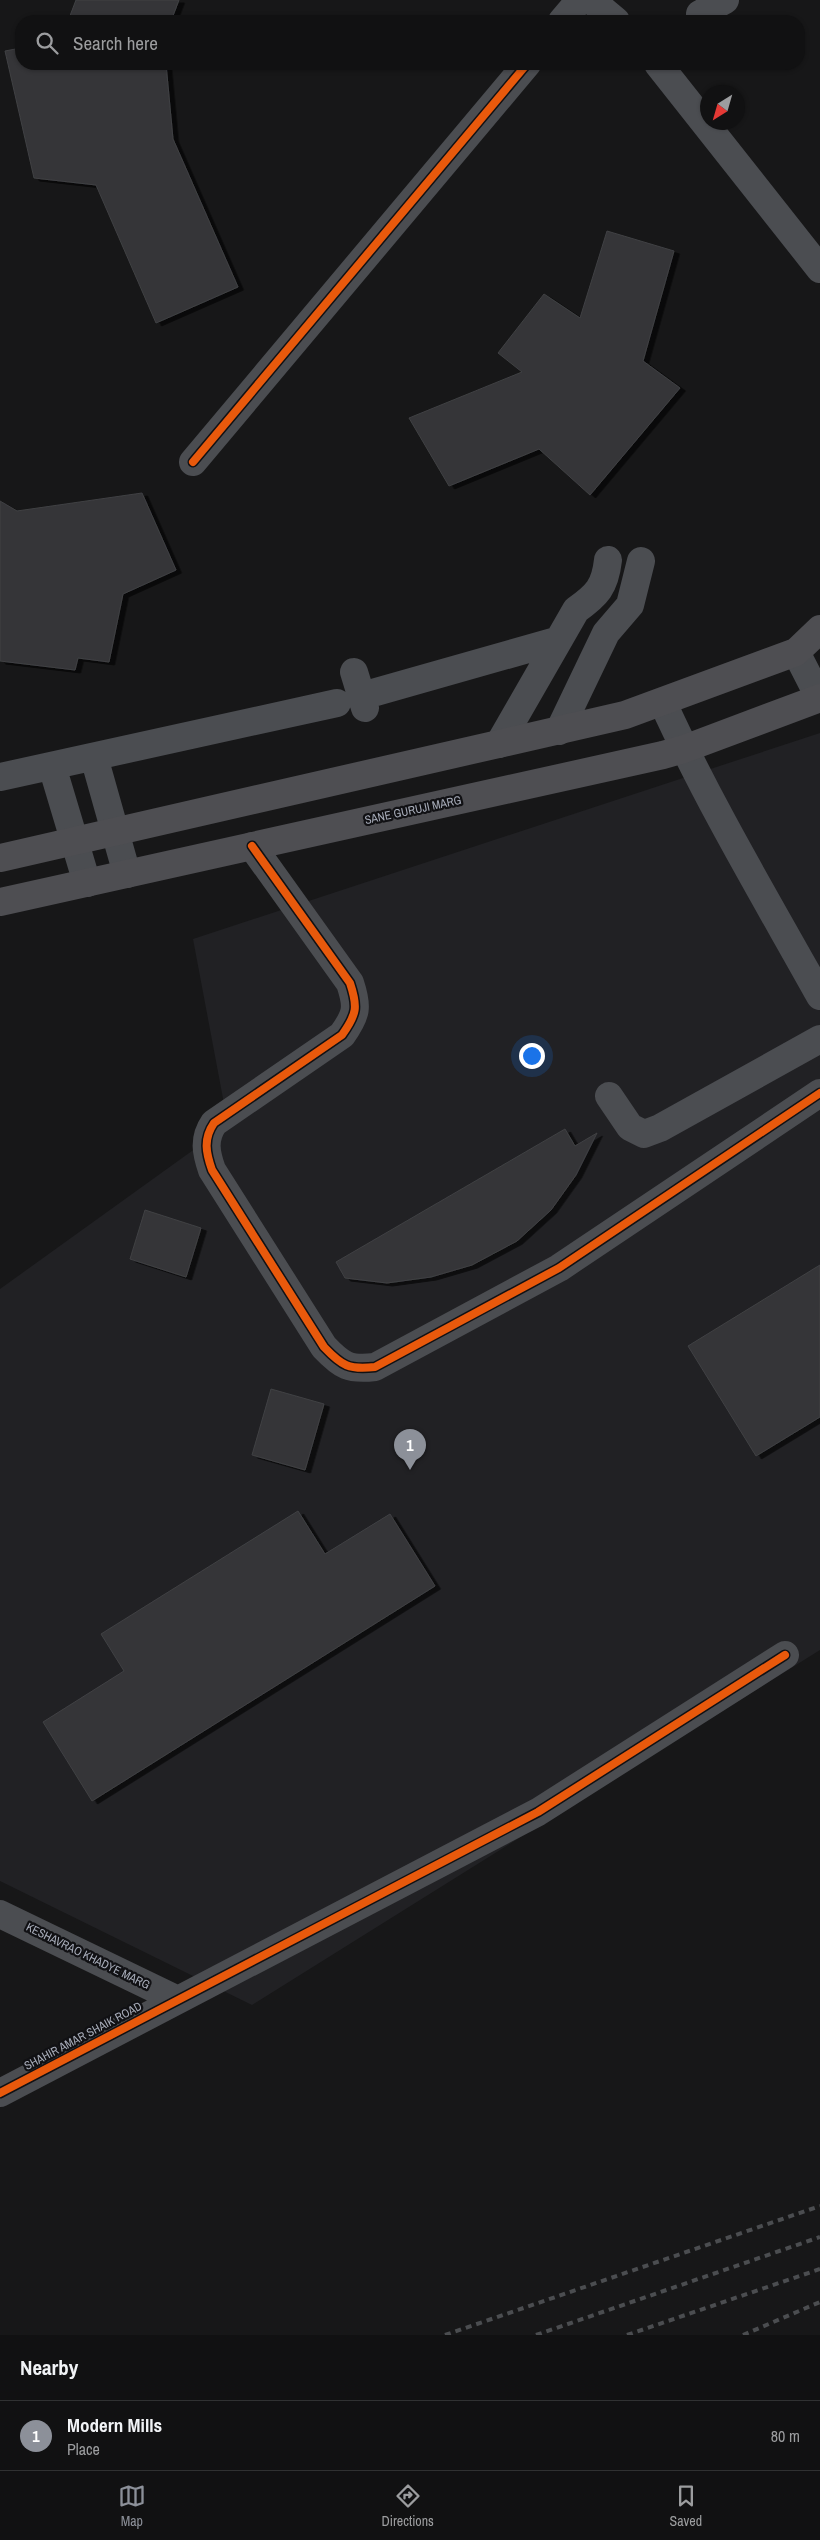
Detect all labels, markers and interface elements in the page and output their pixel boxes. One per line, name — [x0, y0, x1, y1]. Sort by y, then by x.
search box — [15, 15, 805, 70]
icon: search — [33, 29, 61, 57]
text: Search here — [73, 30, 158, 56]
north arrow — [700, 85, 745, 130]
street label: SANE GURUJI MARG — [363, 792, 463, 828]
your location — [519, 1043, 545, 1069]
pin: 1 — [394, 1429, 426, 1470]
street label: KESHAVRAO KHADYE MARG — [23, 1919, 153, 1993]
street label: SHAHIR AMAR SHAIK ROAD — [21, 1998, 145, 2074]
text: Nearby — [20, 2353, 78, 2382]
text: Modern Mills — [67, 2412, 162, 2438]
text: 1 — [32, 2425, 40, 2447]
text: 80 m — [771, 2425, 800, 2447]
text: Place — [67, 2438, 100, 2460]
tab: Map — [118, 2482, 146, 2530]
tab: Directions — [382, 2482, 434, 2530]
tab: Saved — [670, 2482, 702, 2530]

